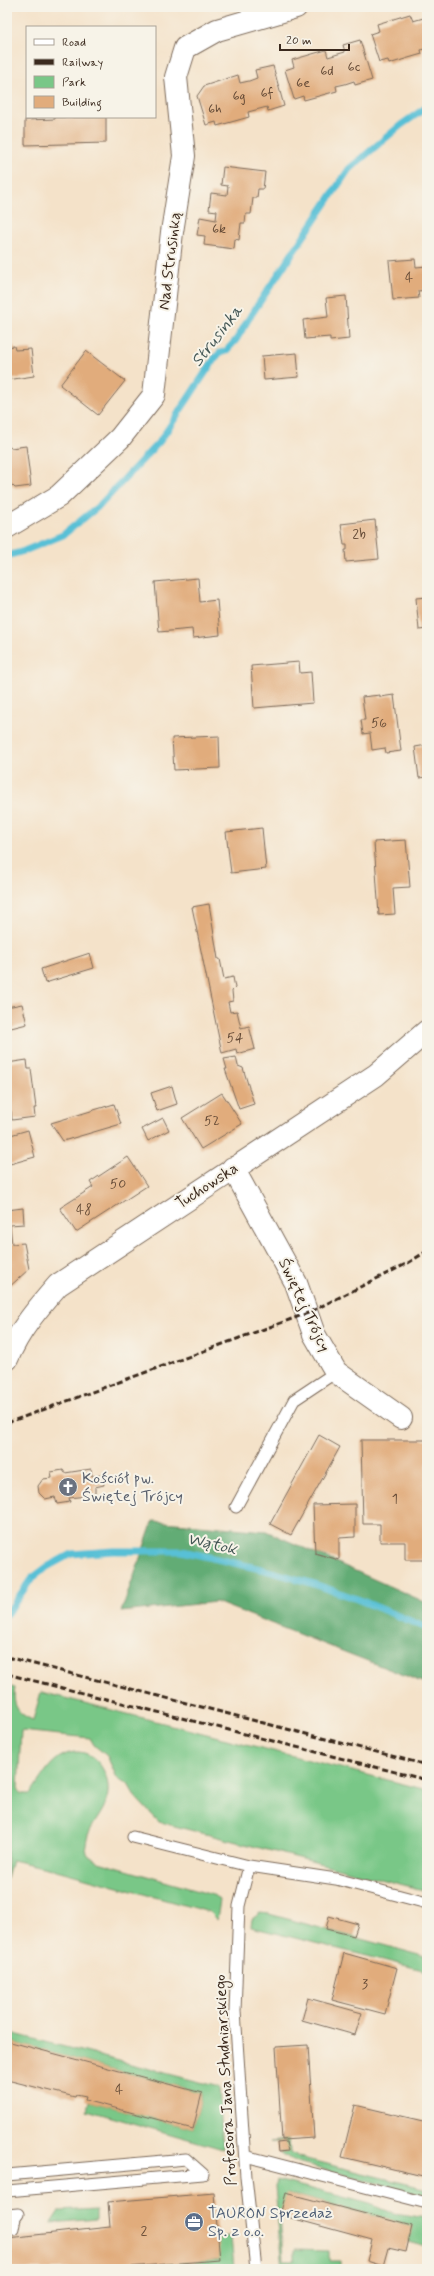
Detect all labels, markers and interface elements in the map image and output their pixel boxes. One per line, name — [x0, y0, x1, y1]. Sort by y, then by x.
legend — [26, 26, 156, 118]
scale bar — [280, 26, 349, 52]
text: 20 m — [286, 33, 312, 49]
text: Road — [62, 35, 86, 51]
text: Railway — [62, 55, 104, 71]
house number: 6c — [348, 58, 361, 76]
house number: 6d — [320, 62, 334, 80]
house number: 6e — [296, 74, 310, 92]
text: Park — [62, 75, 86, 91]
house number: 6f — [260, 84, 274, 102]
house number: 6g — [232, 87, 246, 105]
text: Building — [62, 95, 102, 112]
house number: 6h — [208, 100, 222, 118]
street label: Nad Strusinką — [154, 211, 186, 311]
house number: 6k — [212, 220, 226, 238]
house number: 4 — [405, 269, 413, 287]
water label: Strusinka — [186, 300, 248, 371]
house number: 2b — [352, 525, 366, 543]
house number: 56 — [371, 714, 387, 732]
house number: 54 — [227, 1029, 244, 1047]
house number: 52 — [204, 1112, 220, 1130]
street label: Tuchowska — [172, 1158, 242, 1214]
house number: 50 — [110, 1175, 126, 1193]
house number: 48 — [76, 1201, 92, 1219]
street label: Świętej Trójcy — [273, 1255, 335, 1355]
place label: Kościół pw. Świętej Trójcy — [82, 1468, 183, 1507]
church icon: Kościół pw. Świętej Trójcy — [57, 1476, 79, 1498]
house number: 1 — [392, 1490, 398, 1508]
water label: Wątok — [185, 1528, 240, 1561]
street label: Profesora Jana Studniarskiego — [210, 1974, 243, 2186]
house number: 3 — [362, 1975, 368, 1993]
house number: 4 — [115, 2081, 123, 2099]
place label: TAURON Sprzedaż Sp. z o.o. — [208, 2203, 333, 2242]
office icon: TAURON Sprzedaż Sp. z o.o. — [183, 2211, 205, 2233]
house number: 2 — [141, 2222, 148, 2240]

